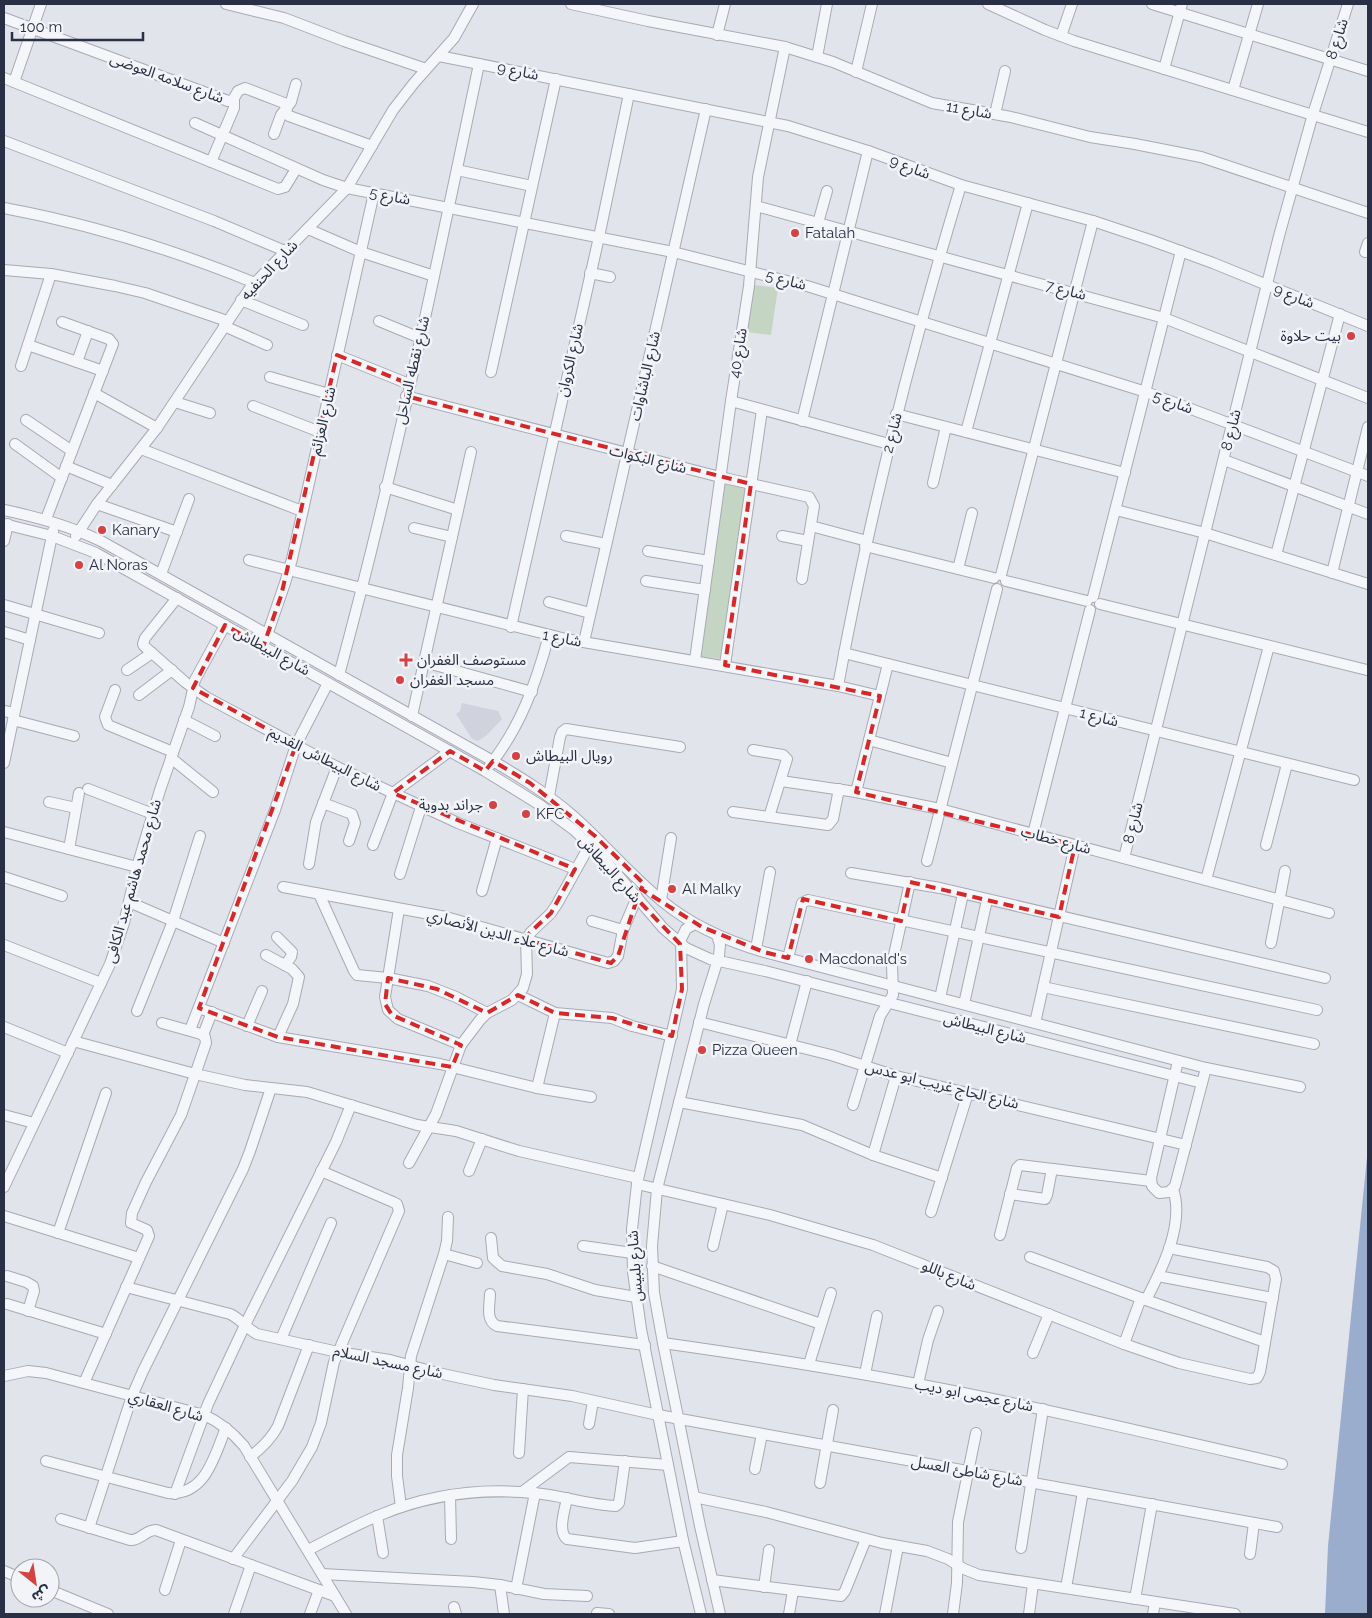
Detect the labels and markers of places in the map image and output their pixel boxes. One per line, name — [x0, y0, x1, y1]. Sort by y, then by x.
place label: Fatalah — [805, 224, 855, 242]
marker: Fatalah — [789, 227, 801, 239]
place label: بيت حلاوة — [1281, 327, 1341, 345]
marker: بيت حلاوة — [1345, 330, 1357, 342]
place label: Kanary — [112, 521, 160, 539]
marker: Kanary — [96, 524, 108, 536]
place label: Al Noras — [89, 556, 148, 574]
marker: Al Noras — [73, 559, 85, 571]
place label: مستوصف الغفران — [417, 651, 526, 669]
marker: مستوصف الغفران — [399, 653, 413, 667]
place label: مسجد الغفران — [410, 671, 494, 689]
marker: مسجد الغفران — [394, 674, 406, 686]
place label: رويال البيطاش — [526, 747, 613, 765]
marker: رويال البيطاش — [510, 750, 522, 762]
place label: جراند بدوية — [419, 796, 483, 814]
marker: جراند بدوية — [487, 799, 499, 811]
place label: KFC — [536, 805, 565, 823]
marker: KFC — [520, 808, 532, 820]
place label: Al Malky — [682, 880, 741, 898]
marker: Al Malky — [666, 883, 678, 895]
place label: Macdonald's — [819, 950, 907, 968]
marker: Macdonald's — [803, 953, 815, 965]
place label: Pizza Queen — [712, 1041, 798, 1059]
marker: Pizza Queen — [696, 1044, 708, 1056]

